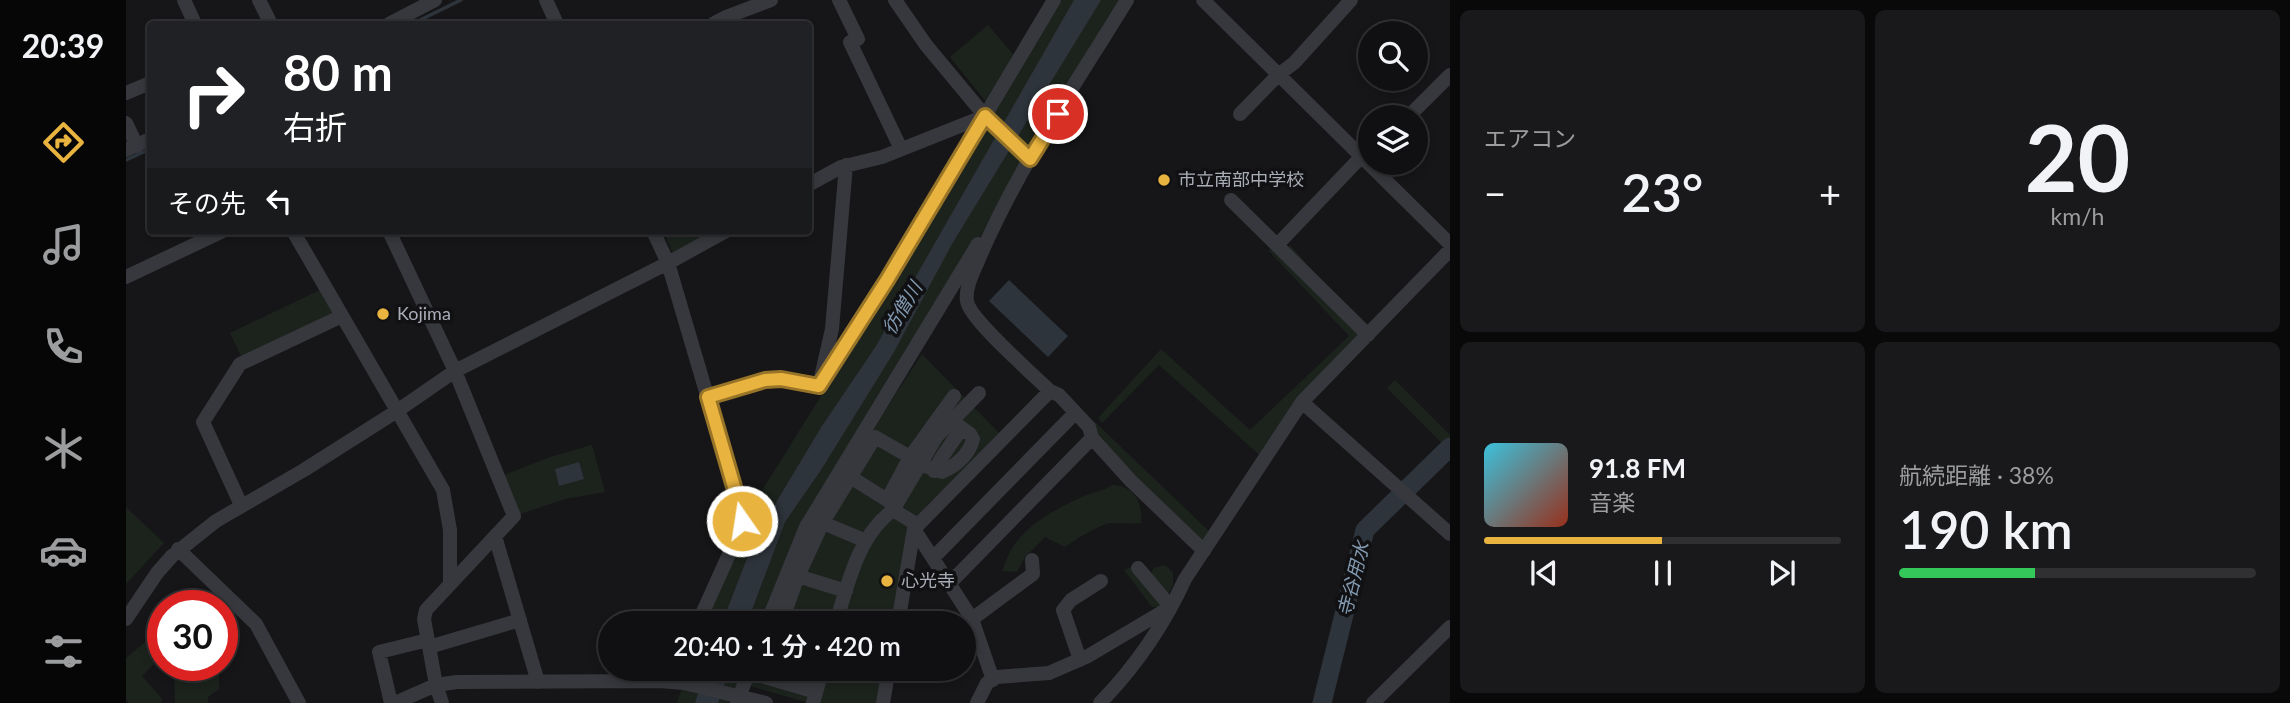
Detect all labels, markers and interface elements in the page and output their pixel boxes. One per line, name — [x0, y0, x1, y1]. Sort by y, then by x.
map controls — [1358, 21, 1428, 175]
button: search — [1358, 21, 1428, 91]
text: 20:39 — [22, 26, 104, 65]
text: 80 m — [283, 43, 393, 101]
icon: right — [168, 49, 259, 140]
pin — [1028, 84, 1088, 144]
icon: arrive — [1039, 95, 1077, 133]
text: 20 — [2025, 102, 2130, 211]
button: layers — [1358, 105, 1428, 175]
text: 右折 — [283, 107, 347, 146]
icon: directions — [39, 118, 88, 167]
text: エアコン — [1484, 124, 1576, 152]
text: 23° — [1622, 161, 1703, 223]
place label: 市立南部中学校 — [1178, 168, 1304, 190]
text: − — [1484, 170, 1506, 216]
text: + — [1819, 170, 1841, 216]
marker: 市立南部中学校 — [1156, 172, 1172, 188]
icon: left — [260, 182, 298, 220]
text: その先 — [168, 187, 246, 219]
text: km/h — [2051, 202, 2104, 230]
icon: music — [39, 220, 88, 269]
water label: 彷僧川 — [877, 276, 927, 338]
place label: Kojima — [397, 302, 451, 324]
marker: Kojima — [375, 306, 391, 322]
icon: phone — [39, 322, 88, 371]
icon: climate — [39, 424, 88, 473]
text: 91.8 FM — [1589, 452, 1686, 484]
text: 航続距離 · 38% — [1899, 461, 2054, 489]
position arrow — [705, 484, 779, 558]
text: 音楽 — [1589, 488, 1635, 516]
text: 190 km — [1899, 498, 2073, 560]
icon: car — [39, 526, 88, 575]
water label: 寺谷用水 — [1332, 537, 1373, 619]
icon: previous — [1525, 554, 1563, 592]
icon: pause — [1644, 554, 1682, 592]
icon: next — [1763, 554, 1801, 592]
place label: 心光寺 — [901, 569, 955, 591]
marker: 心光寺 — [879, 573, 895, 589]
speed limit sign: 30 — [147, 590, 238, 681]
icon: filters — [39, 627, 88, 676]
text: 20:40 · 1 分 · 420 m — [673, 630, 901, 662]

